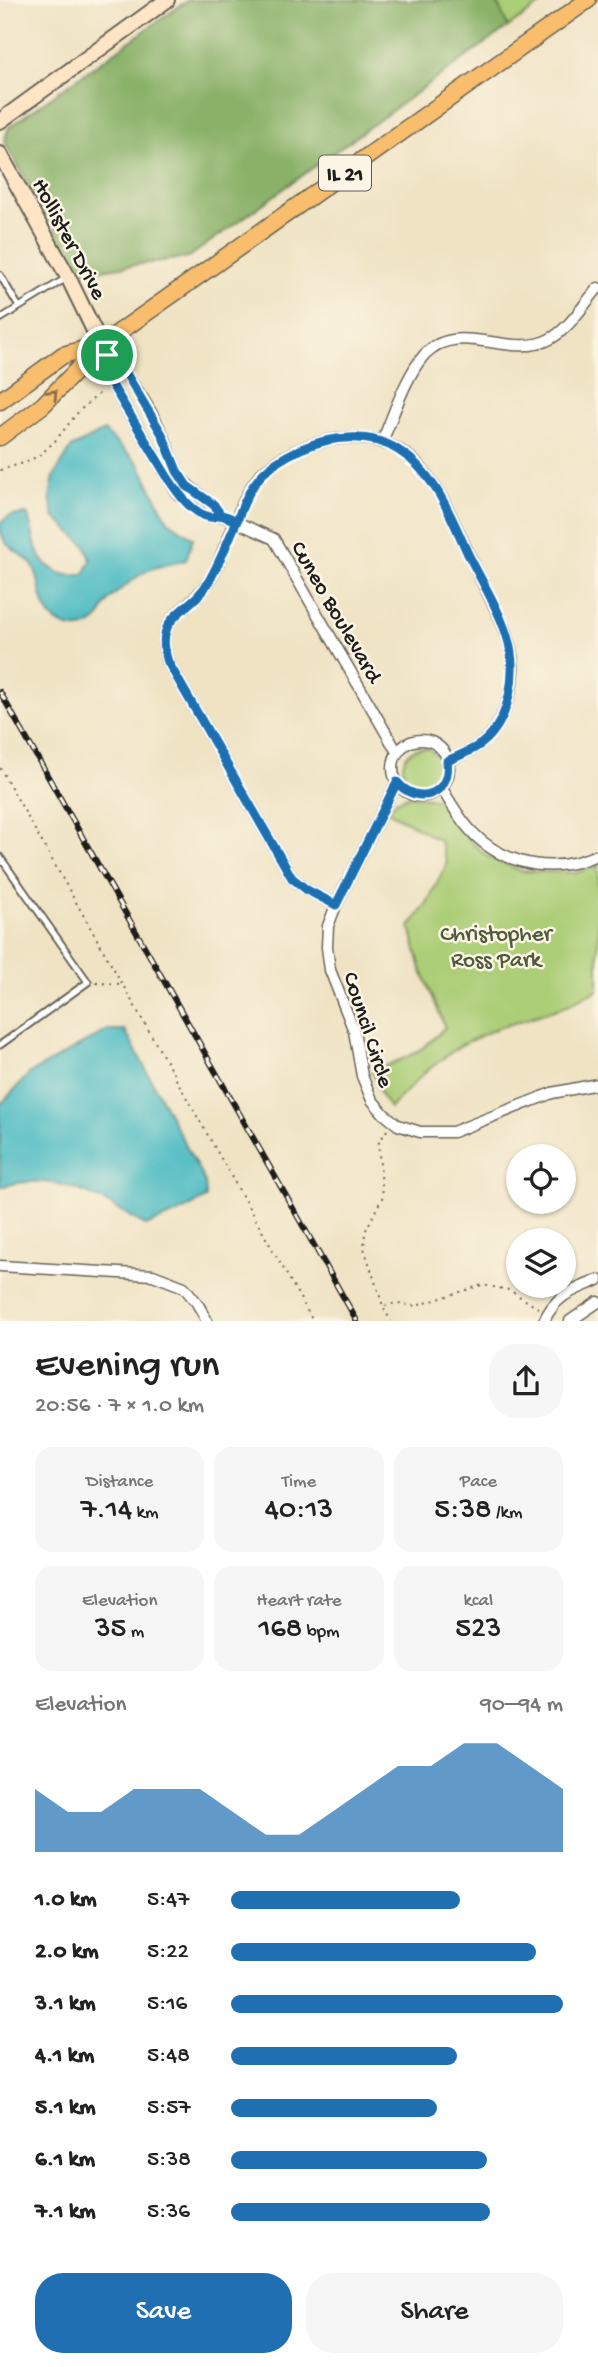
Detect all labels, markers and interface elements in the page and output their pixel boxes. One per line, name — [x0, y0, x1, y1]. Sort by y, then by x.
road number: IL 21 — [319, 156, 371, 190]
street label: Hollister Drive — [25, 174, 112, 306]
pin — [77, 325, 137, 385]
icon: arrive — [88, 336, 126, 374]
one-way arrow — [45, 390, 58, 403]
street label: Cuneo Boulevard — [283, 537, 387, 690]
park label: Christopher Ross Park — [440, 922, 554, 975]
street label: Council Circle — [335, 969, 398, 1092]
map controls — [506, 1144, 576, 1298]
button: locate — [506, 1144, 576, 1214]
button: layers — [506, 1228, 576, 1298]
button: share — [489, 1344, 563, 1418]
text: Evening run — [35, 1345, 219, 1389]
text: 20:56 · 7 × 1.0 km — [35, 1393, 204, 1420]
text: Distance — [86, 1471, 153, 1494]
text: Time — [282, 1471, 316, 1494]
text: Pace — [460, 1471, 497, 1494]
text: 7.14 — [81, 1494, 132, 1529]
text: 40:13 — [265, 1494, 333, 1529]
text: 5:38 — [434, 1494, 491, 1529]
text: km — [132, 1502, 159, 1525]
text: /km — [491, 1502, 522, 1525]
text: Elevation — [82, 1590, 157, 1613]
text: Heart rate — [256, 1590, 342, 1613]
text: kcal — [463, 1590, 493, 1613]
text: 35 — [95, 1613, 126, 1648]
text: 168 — [258, 1613, 302, 1648]
text: 523 — [455, 1613, 501, 1648]
text: m — [126, 1621, 144, 1644]
text: bpm — [302, 1621, 340, 1644]
text: Elevation — [35, 1692, 126, 1719]
text: 90–94 m — [480, 1692, 563, 1719]
text: 1.0 km — [35, 1887, 97, 1914]
text: 5:47 — [147, 1887, 189, 1914]
text: 2.0 km — [35, 1939, 99, 1966]
text: 5:22 — [147, 1939, 189, 1966]
text: 3.1 km — [35, 1991, 95, 2018]
text: 5:16 — [147, 1991, 187, 2018]
text: 4.1 km — [35, 2043, 94, 2070]
text: 5:48 — [147, 2043, 190, 2070]
text: 5.1 km — [35, 2095, 96, 2122]
text: 5:57 — [147, 2095, 190, 2122]
text: 6.1 km — [35, 2147, 95, 2174]
text: 5:38 — [147, 2147, 191, 2174]
text: 7.1 km — [35, 2199, 96, 2226]
text: 5:36 — [147, 2199, 190, 2226]
button: Save — [35, 2273, 292, 2353]
button: Share — [306, 2273, 563, 2353]

